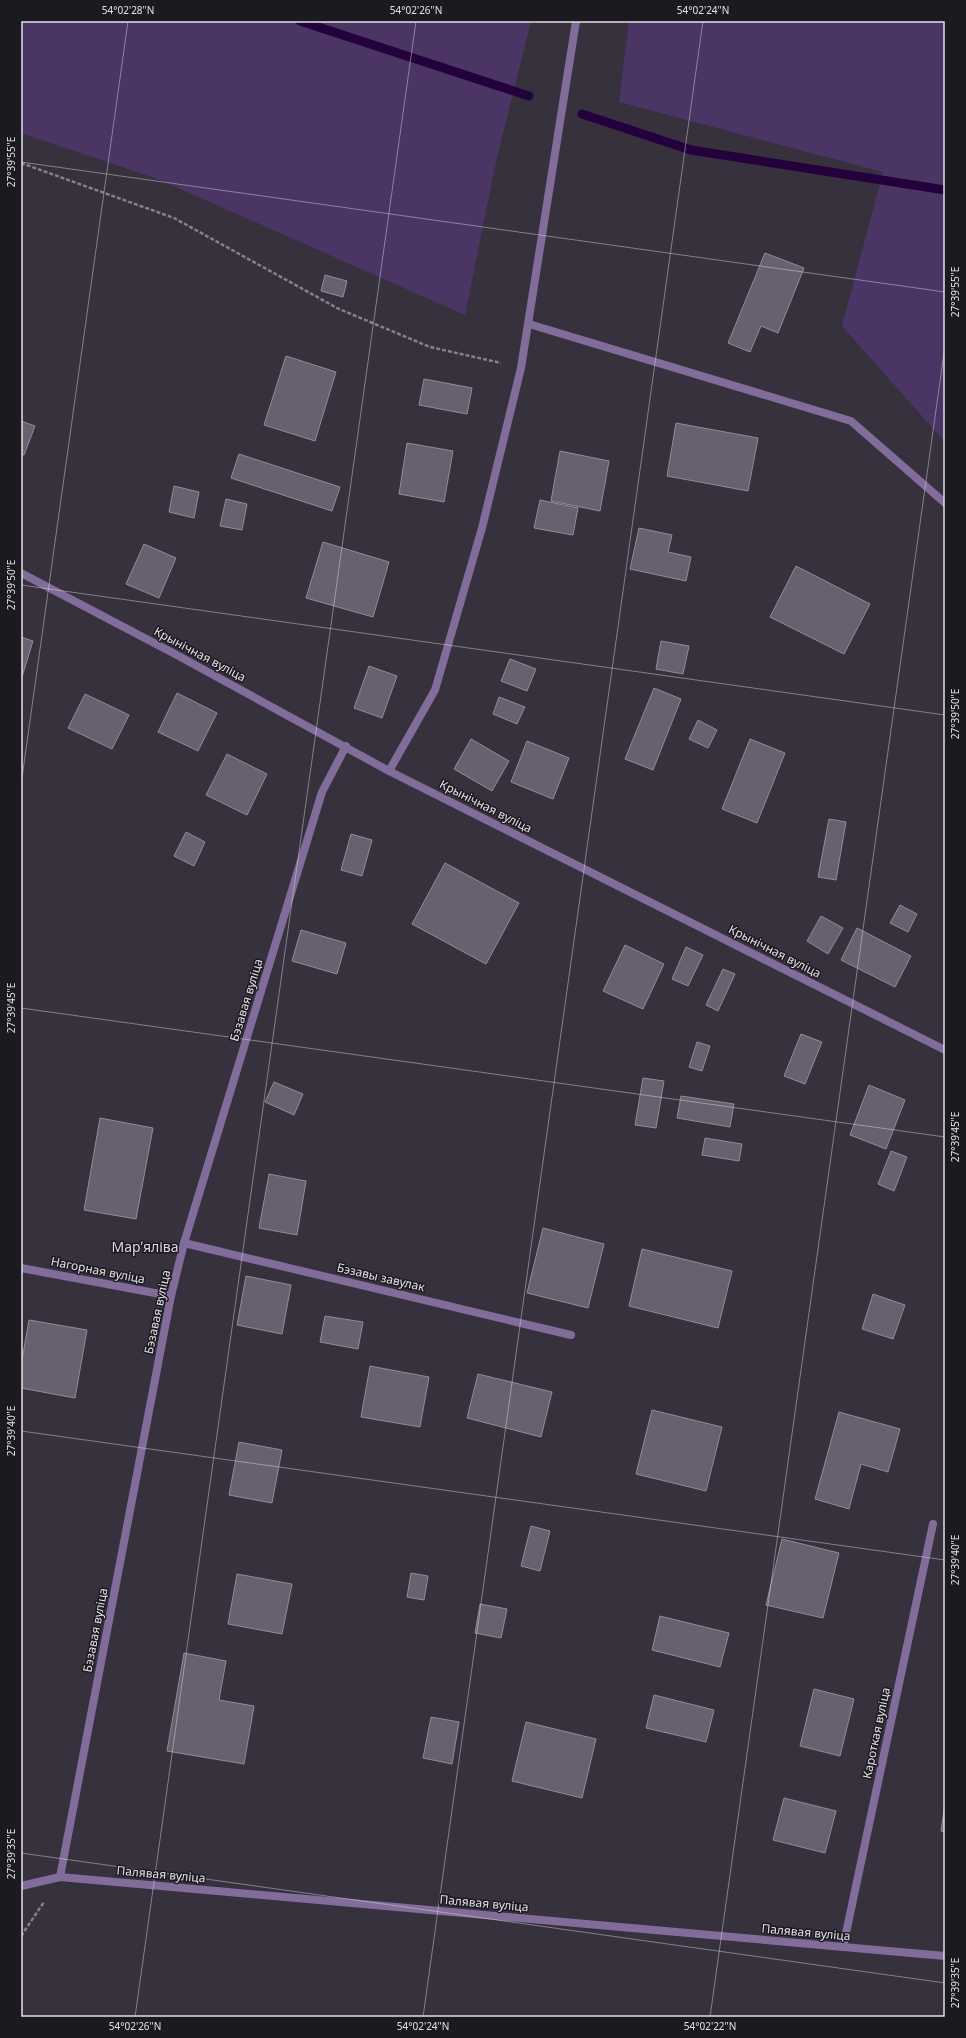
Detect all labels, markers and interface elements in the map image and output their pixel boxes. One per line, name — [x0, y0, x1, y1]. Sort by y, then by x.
text: 54°02'28"N — [102, 3, 154, 17]
text: 54°02'26"N — [390, 3, 442, 17]
text: 54°02'24"N — [677, 3, 729, 17]
text: 27°39'55"E — [4, 137, 18, 187]
text: 27°39'55"E — [948, 267, 962, 317]
text: 27°39'50"E — [4, 560, 18, 610]
street label: Крынічная вуліца — [151, 623, 249, 685]
text: 27°39'50"E — [948, 689, 962, 739]
street label: Крынічная вуліца — [437, 775, 535, 837]
street label: Крынічная вуліца — [726, 920, 824, 982]
street label: Бэзавая вуліца — [225, 957, 267, 1043]
text: 27°39'45"E — [4, 983, 18, 1033]
text: 27°39'45"E — [948, 1112, 962, 1162]
district label: Марʼяліва — [111, 1237, 179, 1256]
street label: Нагорная вуліца — [49, 1253, 147, 1287]
street label: Бэзавы завулак — [335, 1259, 427, 1296]
street label: Бэзавая вуліца — [140, 1268, 174, 1356]
text: 27°39'40"E — [4, 1406, 18, 1456]
text: 27°39'40"E — [948, 1535, 962, 1585]
street label: Бэзавая вуліца — [78, 1586, 112, 1674]
street label: Кароткая вуліца — [858, 1686, 894, 1780]
text: 27°39'35"E — [4, 1829, 18, 1879]
street label: Палявая вуліца — [116, 1862, 206, 1886]
street label: Палявая вуліца — [439, 1891, 529, 1915]
street label: Палявая вуліца — [761, 1920, 851, 1944]
text: 27°39'35"E — [948, 1958, 962, 2008]
text: 54°02'26"N — [109, 2019, 161, 2033]
text: 54°02'24"N — [397, 2019, 449, 2033]
text: 54°02'22"N — [684, 2019, 736, 2033]

